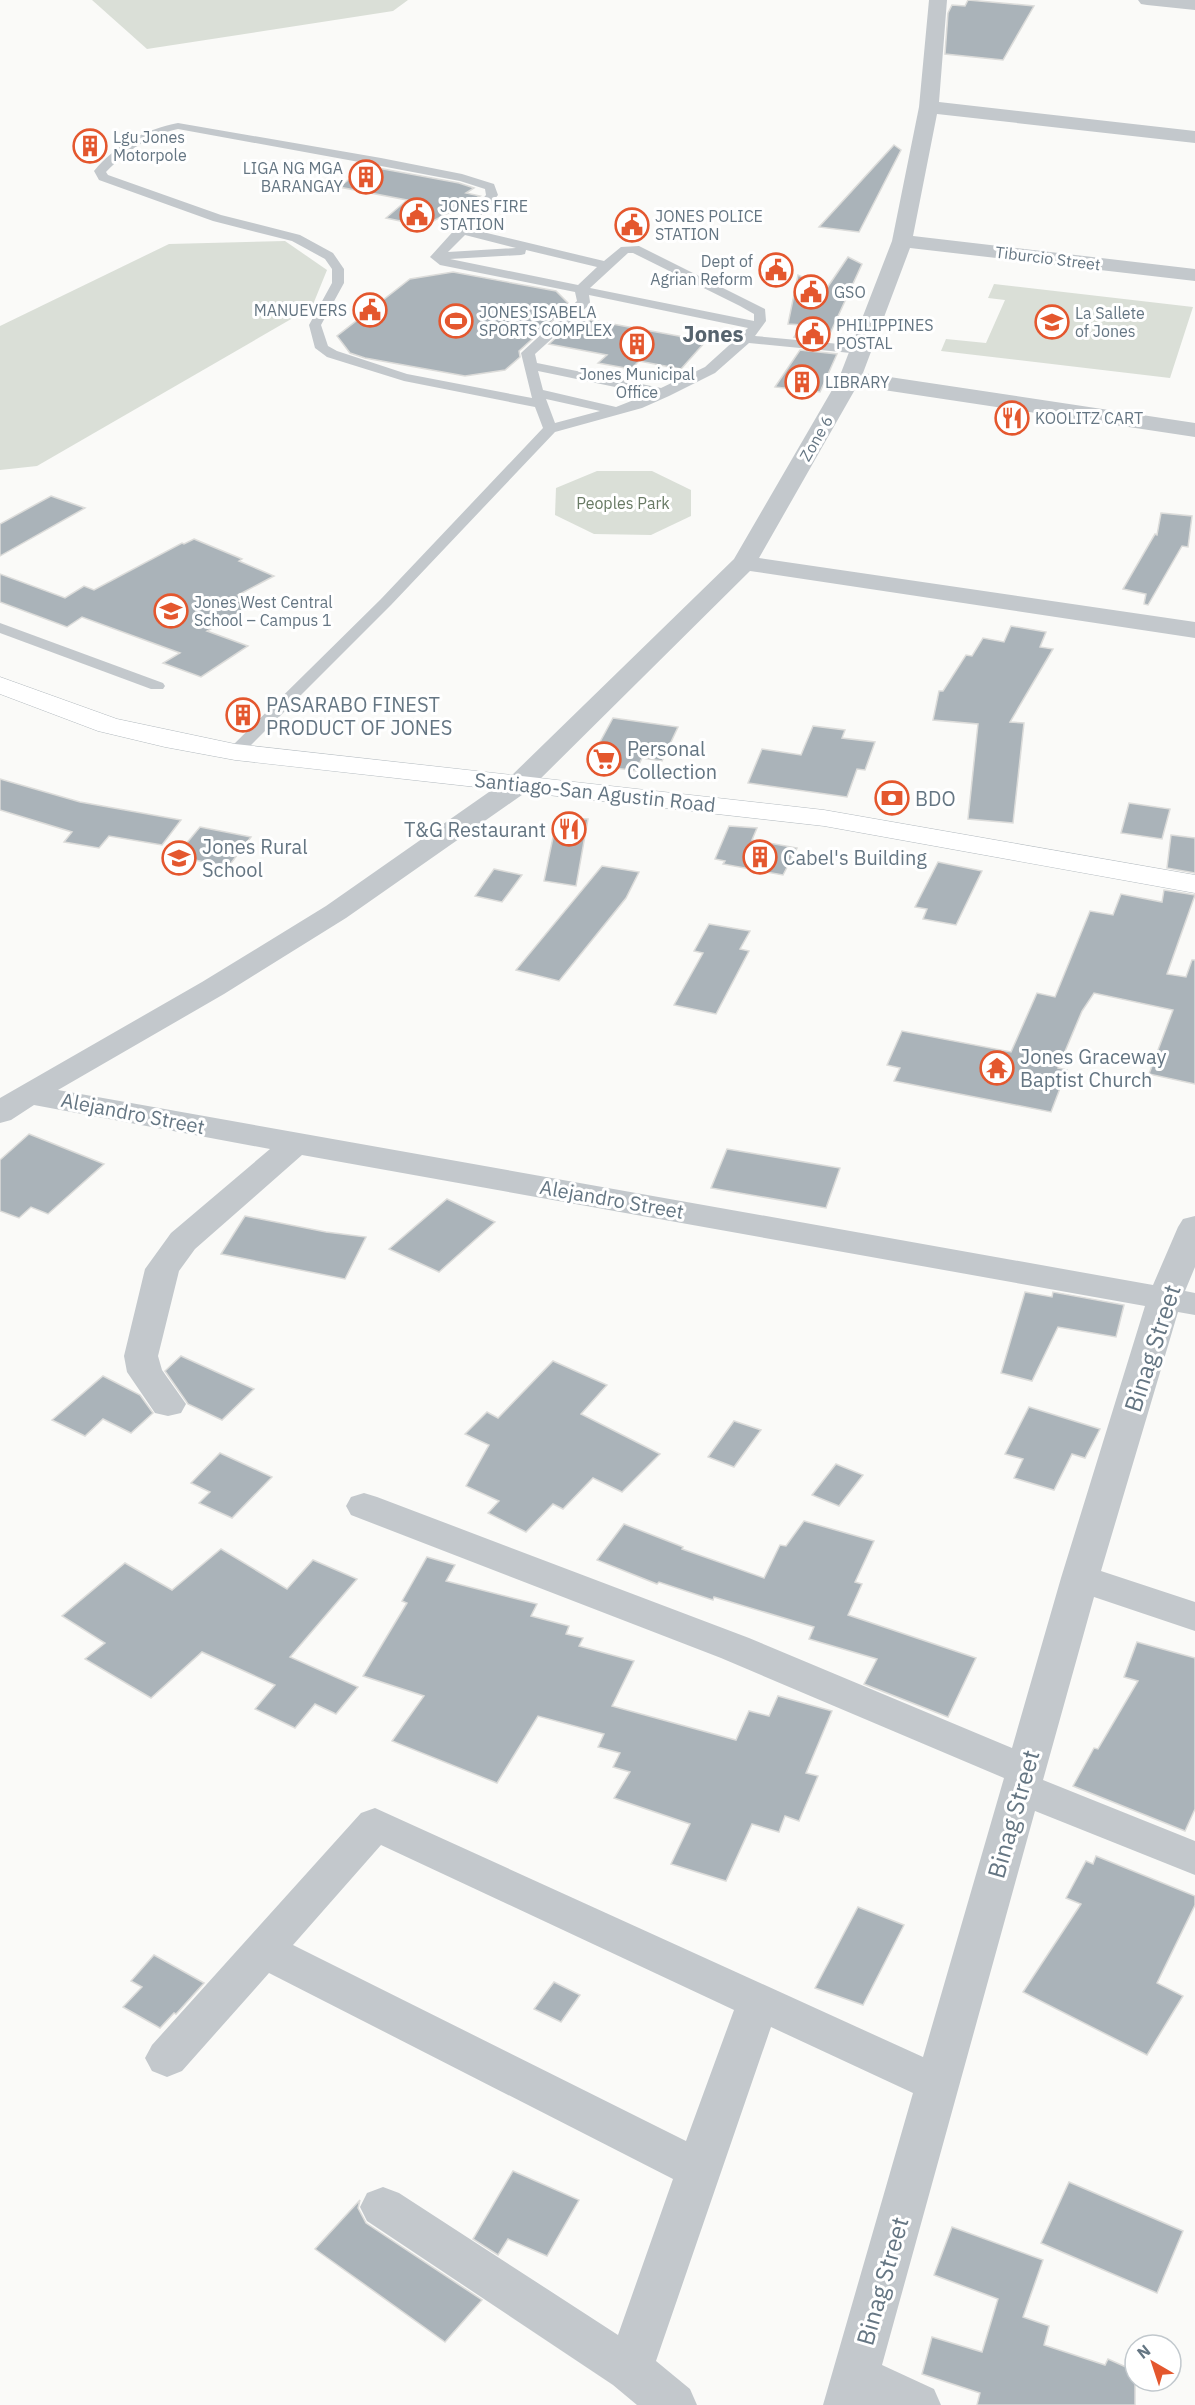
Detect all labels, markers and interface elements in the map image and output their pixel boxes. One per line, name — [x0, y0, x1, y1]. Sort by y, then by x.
place label: Lgu Jones Motorpole — [113, 127, 187, 165]
building icon: Lgu Jones Motorpole — [72, 128, 108, 164]
place label: LIGA NG MGA BARANGAY — [243, 158, 344, 196]
building icon: LIGA NG MGA BARANGAY — [348, 159, 384, 195]
place label: JONES FIRE STATION — [440, 196, 528, 234]
public building icon: JONES FIRE STATION — [399, 197, 435, 233]
place label: JONES POLICE STATION — [655, 206, 763, 244]
public building icon: JONES POLICE STATION — [614, 207, 650, 243]
street label: Tiburcio Street — [994, 242, 1102, 274]
place label: Dept of Agrian Reform — [650, 251, 753, 289]
public building icon: Dept of Agrian Reform — [758, 252, 794, 288]
public building icon: GSO — [793, 274, 829, 310]
place label: GSO — [834, 282, 866, 302]
public building icon: MANUEVERS — [352, 292, 388, 328]
place label: MANUEVERS — [254, 300, 347, 320]
place label: JONES ISABELA SPORTS COMPLEX — [479, 302, 612, 340]
sports icon: JONES ISABELA SPORTS COMPLEX — [438, 303, 474, 339]
place label: La Sallete of Jones — [1075, 303, 1145, 341]
school or university icon: La Sallete of Jones — [1034, 304, 1070, 340]
place label: PHILIPPINES POSTAL — [836, 315, 934, 353]
public building icon: PHILIPPINES POSTAL — [795, 316, 831, 352]
district label: Jones — [682, 319, 744, 348]
building icon: Jones Municipal Office — [619, 326, 655, 362]
place label: Jones Municipal Office — [579, 364, 695, 402]
building icon: LIBRARY — [784, 364, 820, 400]
place label: LIBRARY — [825, 372, 890, 392]
restaurant icon: KOOLITZ CART — [994, 400, 1030, 436]
place label: KOOLITZ CART — [1035, 408, 1143, 428]
street label: Zone 6 — [795, 412, 837, 464]
park label: Peoples Park — [576, 493, 670, 513]
place label: Jones West Central School – Campus 1 — [194, 592, 333, 630]
school or university icon: Jones West Central School – Campus 1 — [153, 593, 189, 629]
place label: PASARABO FINEST PRODUCT OF JONES — [266, 691, 452, 741]
building icon: PASARABO FINEST PRODUCT OF JONES — [225, 697, 261, 733]
place label: Personal Collection — [627, 735, 717, 785]
supermarket icon: Personal Collection — [586, 741, 622, 777]
street label: Santiago-San Agustin Road — [473, 766, 717, 818]
bank icon: BDO — [874, 780, 910, 816]
place label: BDO — [915, 785, 956, 812]
restaurant icon: T&G Restaurant — [551, 811, 587, 847]
place label: T&G Restaurant — [404, 816, 546, 843]
place label: Jones Rural School — [202, 833, 308, 883]
building icon: Cabel's Building — [742, 839, 778, 875]
school or university icon: Jones Rural School — [161, 840, 197, 876]
place label: Cabel's Building — [783, 844, 927, 871]
place label: Jones Graceway Baptist Church — [1020, 1043, 1167, 1093]
temple icon: Jones Graceway Baptist Church — [979, 1050, 1015, 1086]
street label: Alejandro Street — [59, 1086, 207, 1140]
street label: Alejandro Street — [538, 1173, 686, 1225]
street label: Binag Street — [1116, 1280, 1188, 1416]
street label: Binag Street — [979, 1746, 1047, 1882]
street label: Binag Street — [848, 2213, 916, 2349]
north arrow — [1123, 2333, 1183, 2393]
text: N — [1133, 2340, 1154, 2363]

